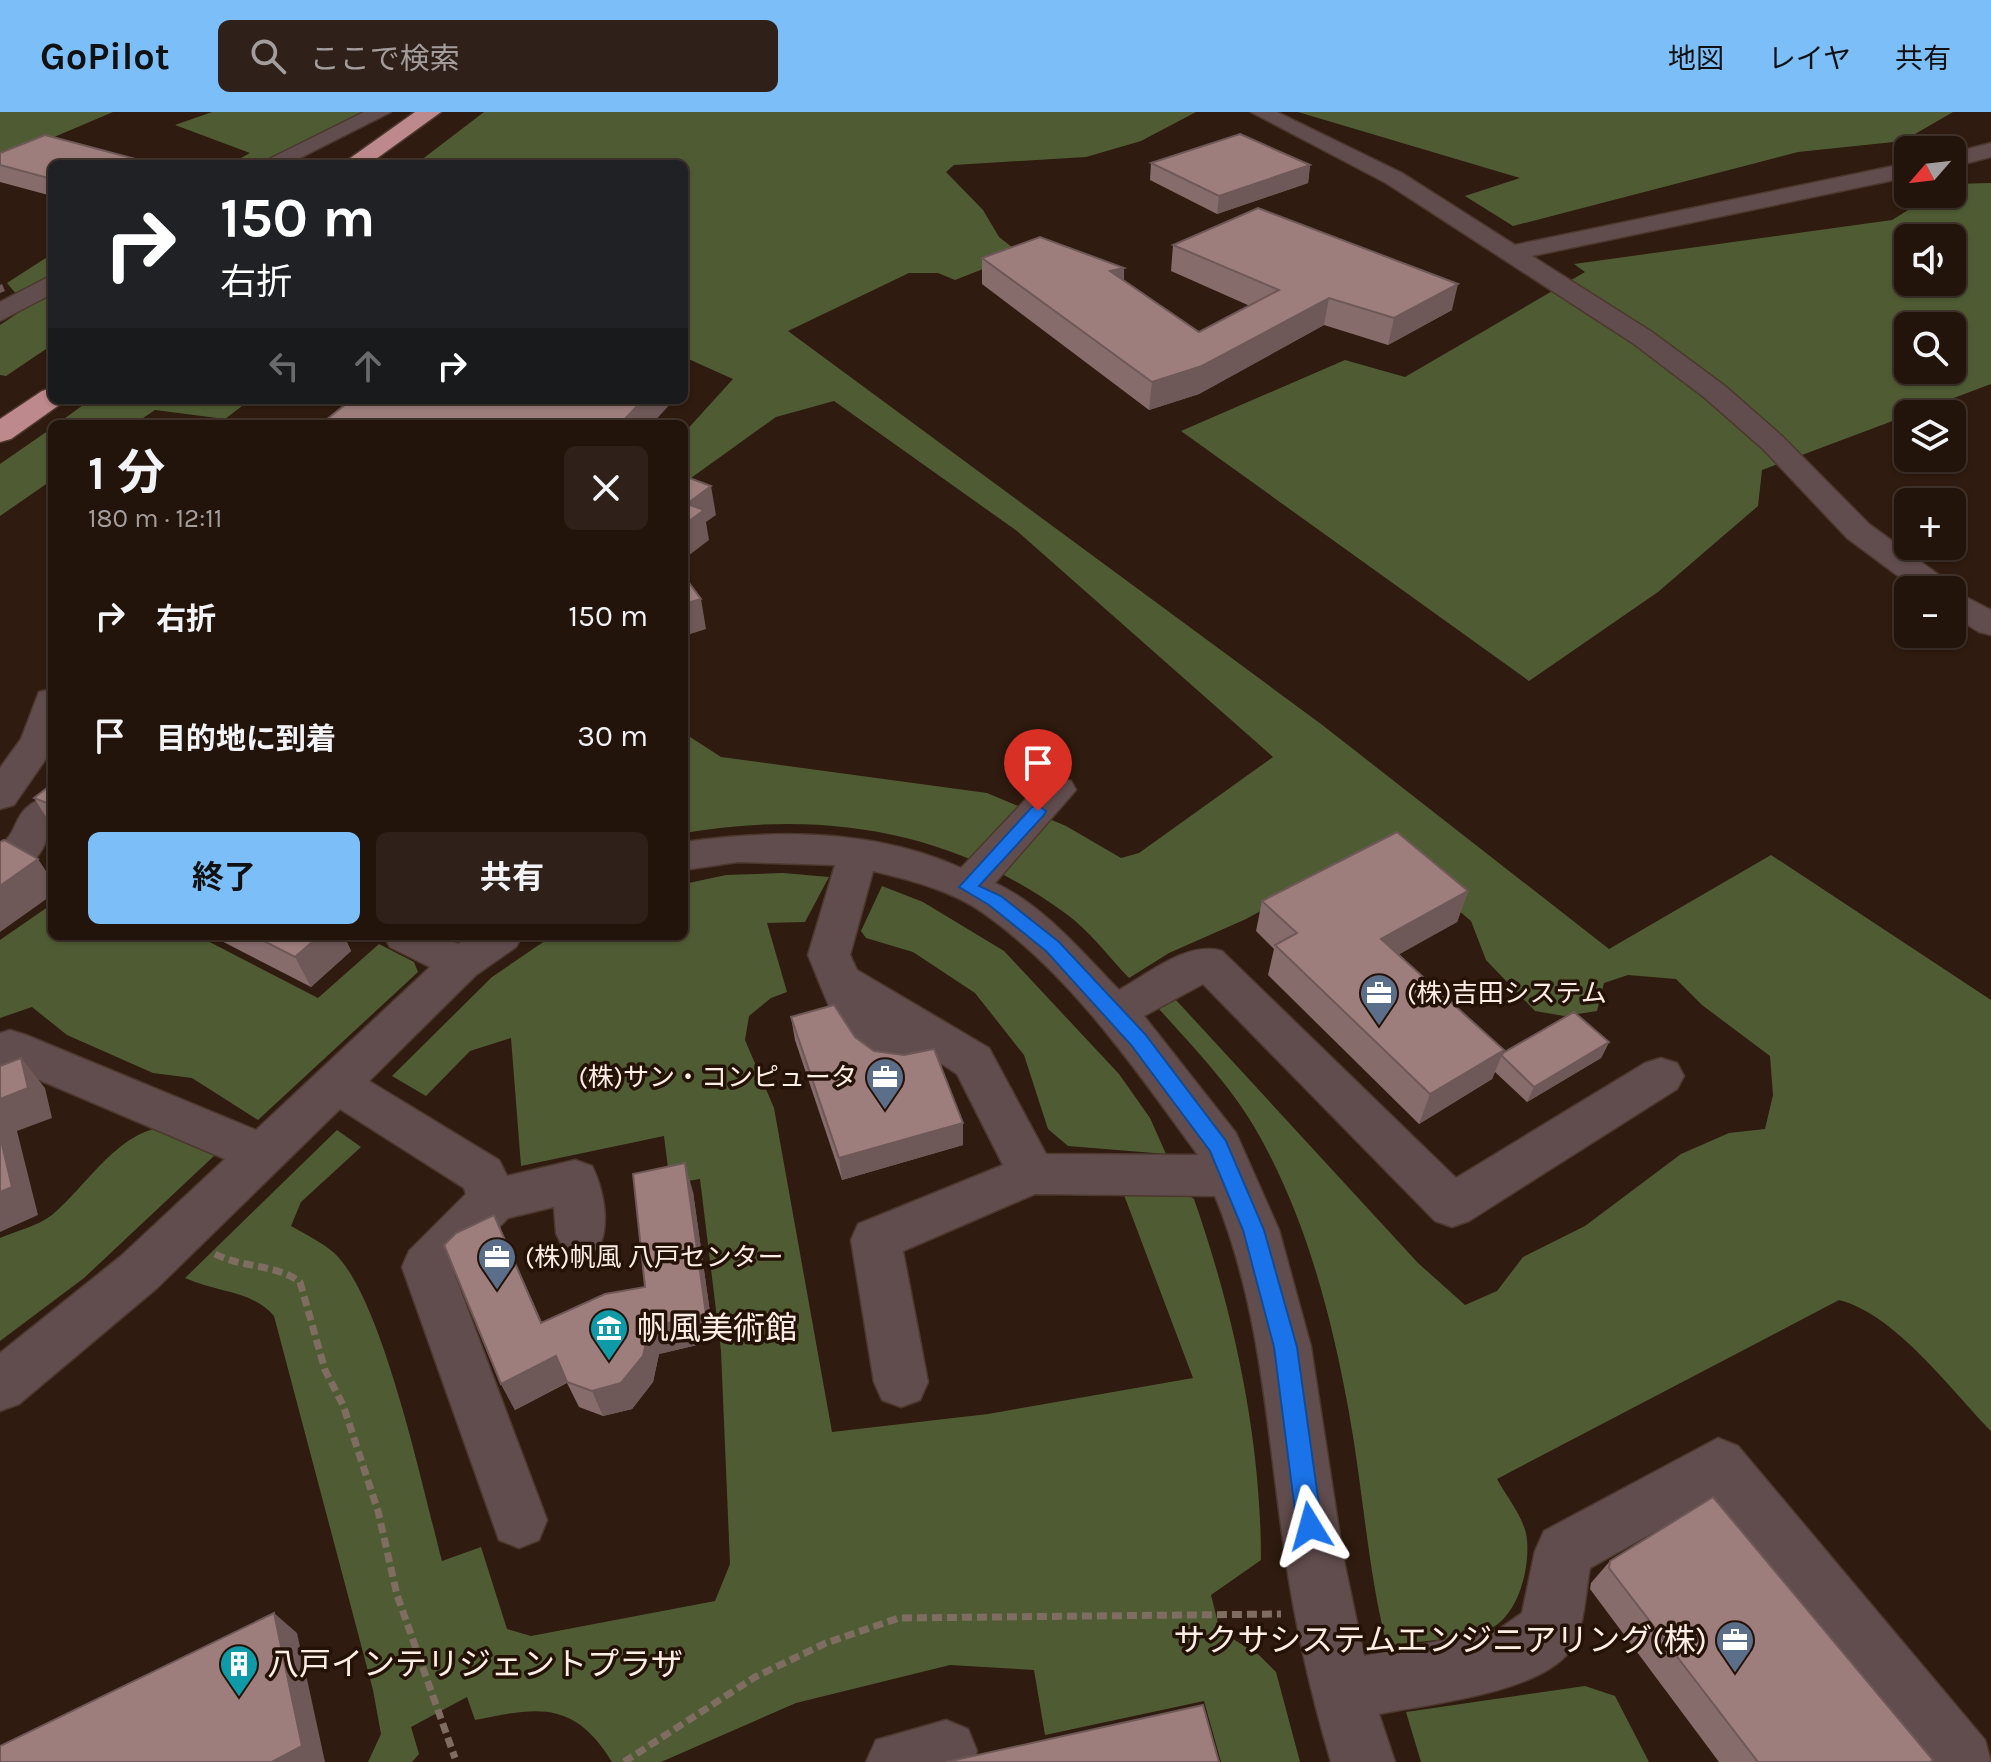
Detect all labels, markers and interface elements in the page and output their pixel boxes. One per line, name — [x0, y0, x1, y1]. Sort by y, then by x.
search box — [218, 20, 778, 92]
text: GoPilot — [40, 34, 170, 79]
icon: search — [246, 34, 290, 78]
text: ここで検索 — [310, 41, 460, 77]
text: 地図 — [1668, 42, 1724, 75]
text: レイヤ — [1768, 42, 1851, 75]
text: 共有 — [1895, 42, 1951, 75]
north arrow — [1894, 136, 1966, 208]
map controls — [1894, 136, 1966, 648]
text: 150 m — [220, 185, 375, 250]
icon: right — [88, 192, 192, 296]
button: sound — [1894, 224, 1966, 296]
text: 右折 — [220, 261, 292, 303]
button: search — [1894, 312, 1966, 384]
icon: left — [262, 344, 306, 388]
icon: ahead — [346, 344, 390, 388]
icon: right — [430, 344, 474, 388]
button: layers — [1894, 400, 1966, 472]
text: 1 分 — [88, 445, 165, 501]
button: close — [564, 446, 648, 530]
button: + — [1894, 488, 1966, 560]
text: 180 m · 12:11 — [88, 503, 222, 534]
button: − — [1894, 576, 1966, 648]
icon: right — [88, 594, 132, 638]
text: 150 m — [568, 598, 648, 634]
text: 右折 — [156, 601, 216, 637]
icon: arrive — [88, 714, 132, 758]
text: 30 m — [577, 718, 648, 754]
text: 目的地に到着 — [156, 721, 336, 757]
pin — [1004, 729, 1072, 811]
icon: arrive — [1016, 741, 1060, 785]
button: 終了 — [88, 832, 360, 924]
button: 共有 — [376, 832, 648, 924]
office icon: (株)吉田システム — [1358, 972, 1400, 1027]
place label: (株)吉田システム — [1407, 978, 1607, 1009]
office icon: (株)サン・コンピュータ — [864, 1056, 906, 1111]
place label: (株)サン・コンピュータ — [579, 1062, 857, 1093]
office icon: (株)帆風 八戸センター — [476, 1236, 518, 1291]
place label: (株)帆風 八戸センター — [525, 1242, 784, 1273]
museum icon: 帆風美術館 — [588, 1307, 630, 1362]
place label: 帆風美術館 — [637, 1310, 797, 1347]
position arrow — [1268, 1484, 1352, 1568]
office icon: サクサシステムエンジニアリング(株) — [1714, 1619, 1756, 1674]
place label: サクサシステムエンジニアリング(株) — [1173, 1622, 1707, 1659]
building icon: 八戸インテリジェントプラザ — [218, 1643, 260, 1698]
place label: 八戸インテリジェントプラザ — [267, 1646, 683, 1683]

